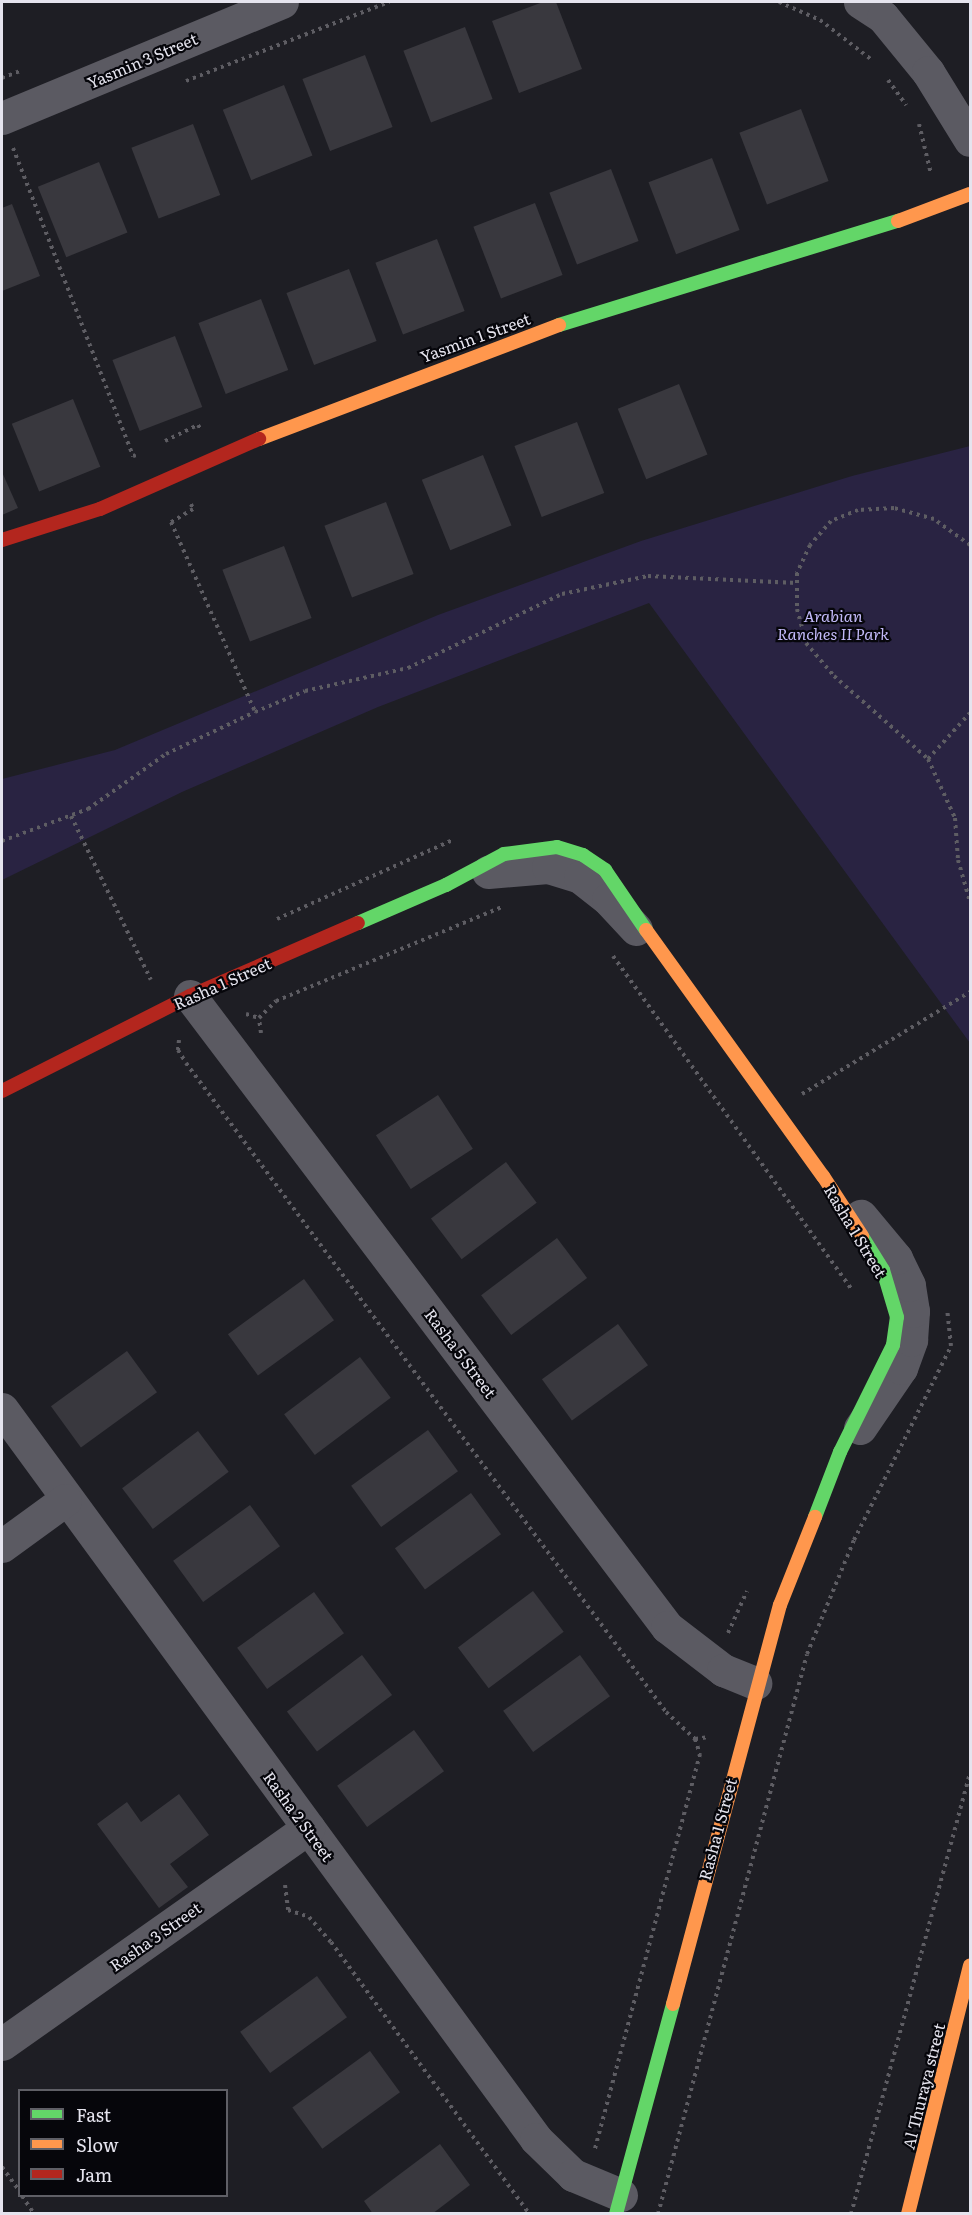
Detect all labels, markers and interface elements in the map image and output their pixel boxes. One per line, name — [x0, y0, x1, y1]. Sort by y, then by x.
street label: Yasmin 3 Street — [84, 28, 200, 92]
street label: Yasmin 1 Street — [417, 308, 533, 366]
park label: Arabian Ranches II Park — [777, 605, 889, 643]
street label: Rasha 1 Street — [170, 953, 274, 1013]
street label: Rasha 1 Street — [821, 1181, 891, 1281]
street label: Rasha 5 Street — [421, 1305, 501, 1401]
street label: Rasha 2 Street — [260, 1767, 338, 1865]
street label: Rasha 1 Street — [694, 1776, 740, 1882]
street label: Rasha 3 Street — [106, 1897, 204, 1975]
street label: Al Thuraya street — [898, 2021, 948, 2151]
legend — [18, 2089, 228, 2197]
text: Fast — [76, 2101, 111, 2128]
text: Slow — [76, 2131, 118, 2158]
text: Jam — [76, 2161, 112, 2188]

